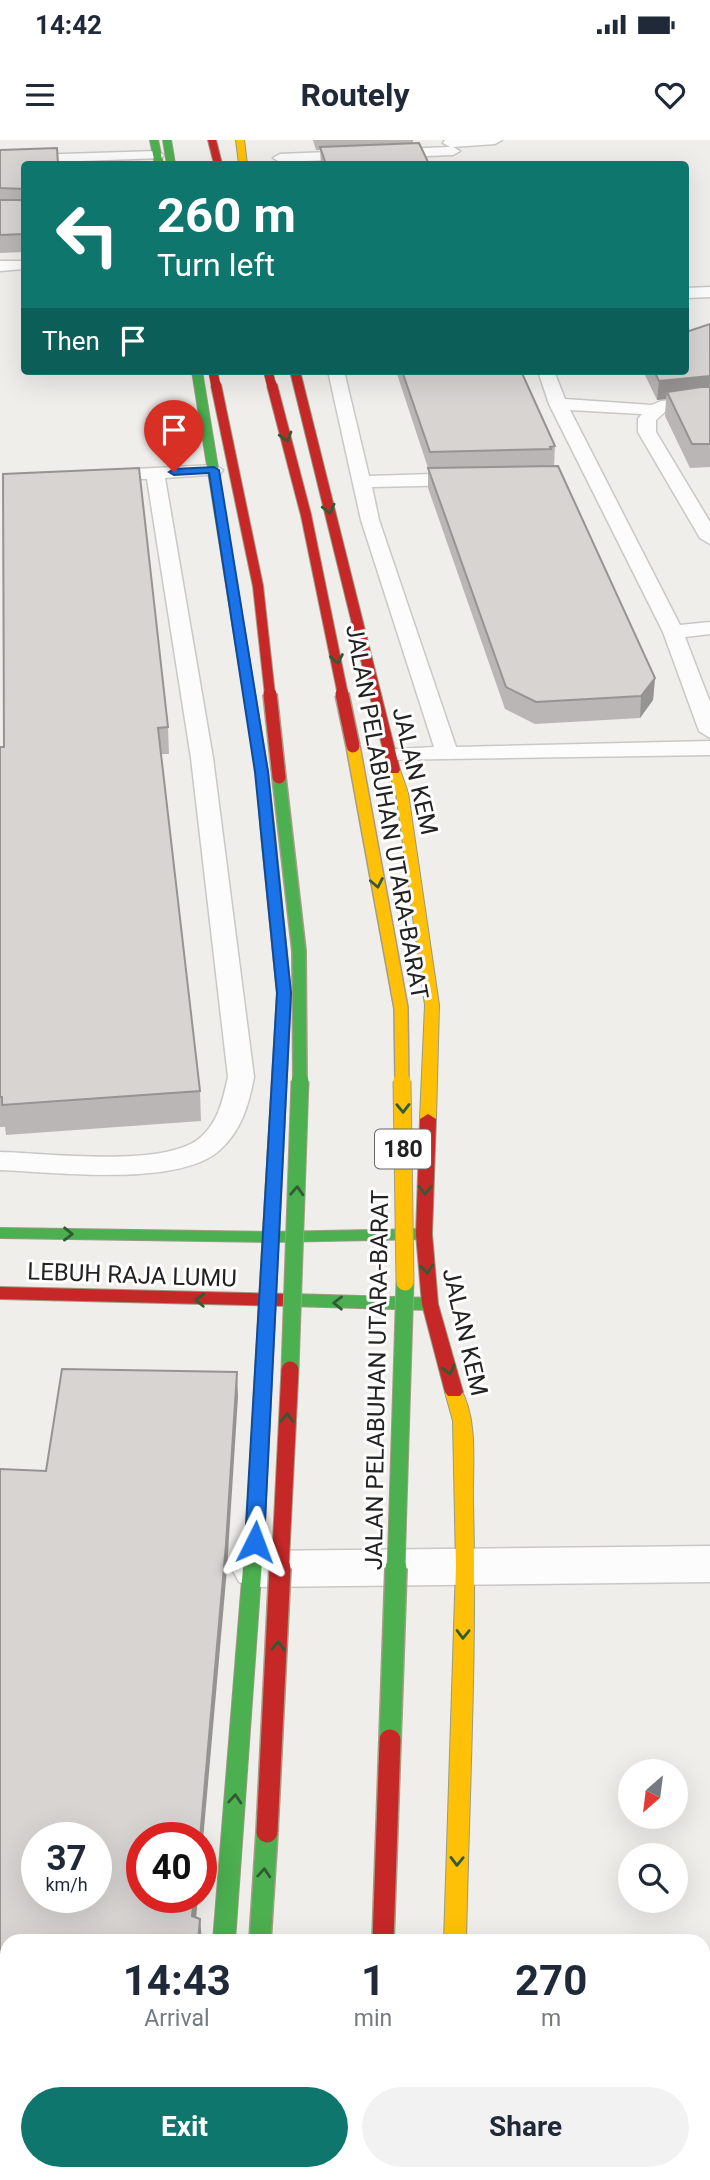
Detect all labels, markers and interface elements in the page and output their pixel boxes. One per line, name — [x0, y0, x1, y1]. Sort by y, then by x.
text: 14:42 — [35, 10, 102, 40]
icon: menu — [21, 76, 59, 114]
text: Routely — [300, 76, 410, 114]
icon: heart — [651, 76, 689, 114]
text: 260 m — [157, 187, 296, 244]
icon: left — [42, 189, 133, 280]
text: Turn left — [157, 246, 275, 284]
icon: arrive — [114, 322, 152, 360]
text: Then — [42, 326, 100, 356]
pin — [144, 400, 204, 472]
icon: arrive — [155, 411, 193, 449]
one-way arrow — [278, 431, 292, 443]
one-way arrow — [321, 503, 335, 515]
street label: JALAN PELABUHAN UTARA-BARAT — [340, 622, 434, 1002]
one-way arrow — [329, 653, 344, 665]
street label: JALAN KEM — [387, 704, 443, 838]
one-way arrow — [369, 877, 384, 888]
one-way arrow — [395, 1102, 410, 1113]
road number: 180 — [375, 1130, 431, 1168]
one-way arrow — [290, 1185, 305, 1196]
one-way arrow — [418, 1185, 433, 1196]
street label: JALAN PELABUHAN UTARA-BARAT — [360, 1190, 394, 1570]
one-way arrow — [63, 1226, 74, 1242]
street label: LEBUH RAJA LUMU — [27, 1257, 237, 1293]
one-way arrow — [419, 1264, 434, 1275]
street label: JALAN KEM — [437, 1265, 493, 1399]
one-way arrow — [194, 1292, 205, 1308]
one-way arrow — [332, 1295, 342, 1311]
one-way arrow — [440, 1364, 455, 1376]
one-way arrow — [280, 1413, 295, 1424]
position arrow — [218, 1505, 292, 1579]
one-way arrow — [455, 1629, 471, 1640]
one-way arrow — [271, 1640, 286, 1651]
north arrow — [618, 1759, 688, 1829]
map controls — [618, 1759, 688, 1913]
one-way arrow — [227, 1794, 242, 1805]
speed limit sign: 40 — [126, 1822, 217, 1913]
text: 37 — [46, 1838, 87, 1879]
button: search — [618, 1843, 688, 1913]
one-way arrow — [450, 1856, 465, 1867]
one-way arrow — [256, 1867, 271, 1878]
text: km/h — [45, 1874, 88, 1895]
text: 14:43 — [123, 1956, 231, 2005]
text: 1 — [361, 1956, 385, 2005]
text: 270 — [515, 1956, 587, 2005]
text: Arrival — [144, 2005, 210, 2032]
text: min — [354, 2005, 392, 2032]
text: m — [541, 2005, 561, 2032]
button: Exit — [21, 2087, 348, 2167]
button: Share — [362, 2087, 689, 2167]

